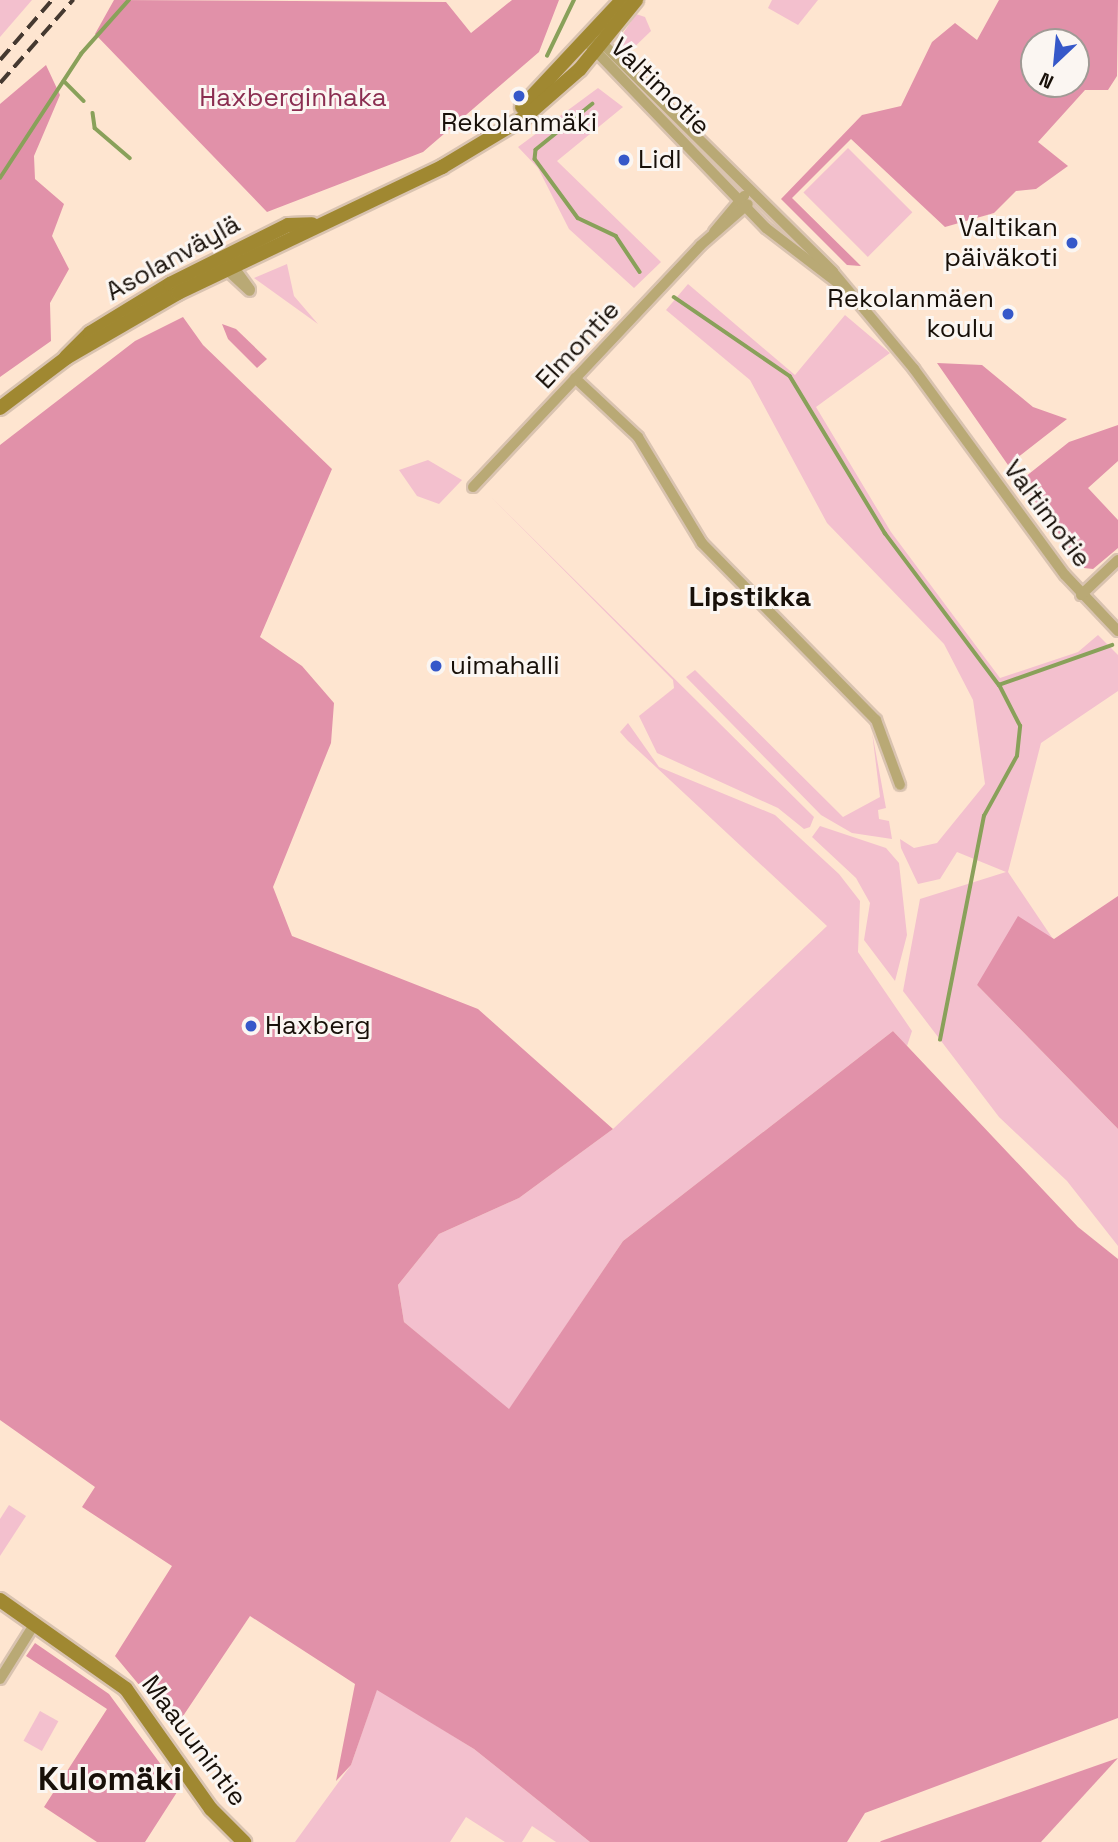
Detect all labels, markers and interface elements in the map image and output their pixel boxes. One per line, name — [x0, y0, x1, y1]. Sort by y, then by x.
north arrow — [1020, 28, 1090, 98]
street label: Valtimotie — [604, 32, 716, 142]
text: N — [1035, 67, 1058, 95]
park label: Haxberginhaka — [199, 82, 387, 114]
marker: Rekolanmäki — [511, 88, 527, 104]
place label: Rekolanmäki — [441, 107, 597, 139]
place label: Lidl — [638, 144, 682, 176]
marker: Lidl — [616, 152, 632, 168]
street label: Asolanväylä — [101, 208, 245, 308]
place label: Valtikan päiväkoti — [944, 212, 1058, 274]
marker: Valtikan päiväkoti — [1064, 235, 1080, 251]
place label: Rekolanmäen koulu — [827, 283, 994, 344]
street label: Elmontie — [530, 295, 626, 395]
marker: Rekolanmäen koulu — [1000, 306, 1016, 322]
street label: Valtimotie — [996, 454, 1098, 574]
district label: Lipstikka — [689, 579, 811, 613]
place label: uimahalli — [450, 650, 560, 682]
marker: uimahalli — [428, 658, 444, 674]
place label: Haxberg — [265, 1010, 371, 1042]
marker: Haxberg — [243, 1018, 259, 1034]
street label: Maauunintie — [135, 1670, 253, 1812]
district label: Kulomäki — [38, 1760, 182, 1800]

